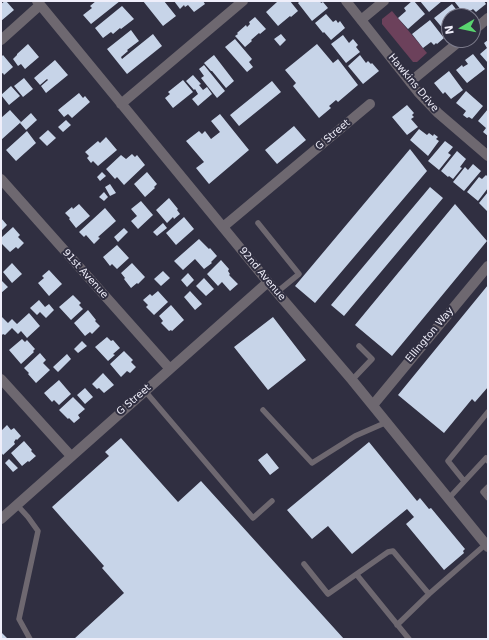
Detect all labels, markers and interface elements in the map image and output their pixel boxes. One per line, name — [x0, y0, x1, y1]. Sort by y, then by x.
north arrow — [441, 8, 481, 48]
text: N — [443, 24, 457, 35]
street label: Hawkins Drive — [385, 52, 441, 114]
street label: G Street — [313, 117, 353, 153]
street label: 92nd Avenue — [236, 245, 288, 303]
street label: 91st Avenue — [60, 247, 110, 301]
street label: Ellington Way — [403, 305, 457, 365]
street label: G Street — [114, 382, 154, 418]

